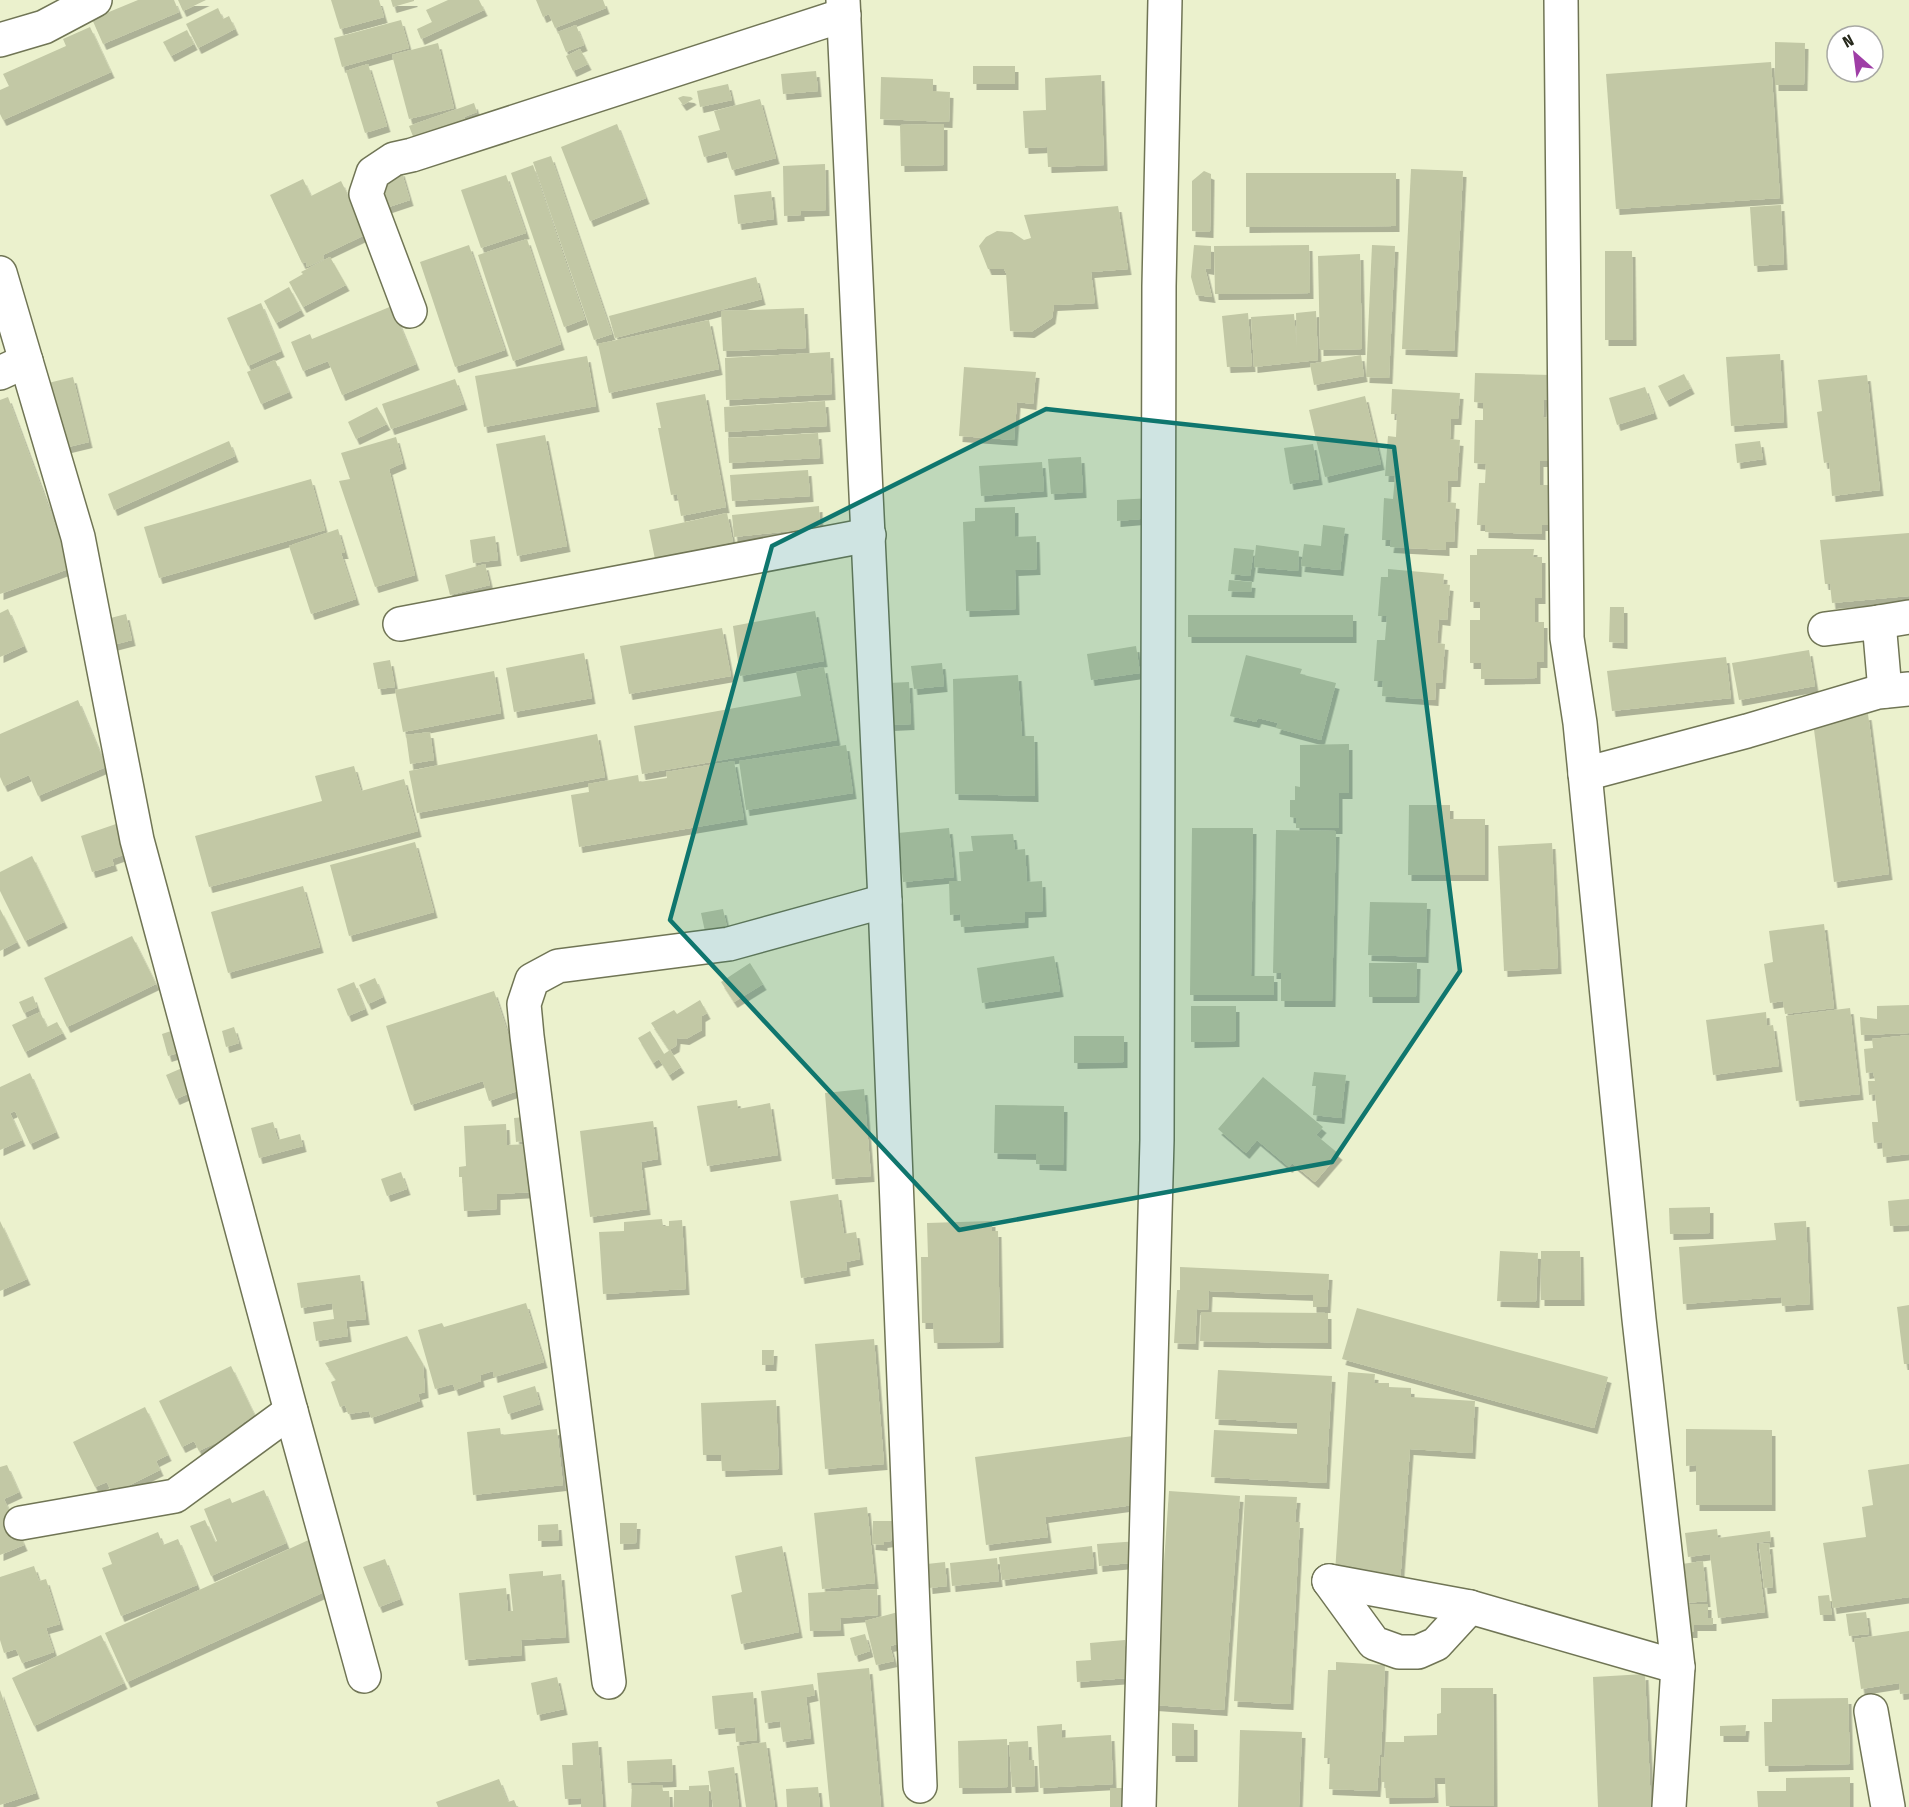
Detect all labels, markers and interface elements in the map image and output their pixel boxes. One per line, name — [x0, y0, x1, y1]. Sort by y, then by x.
north arrow — [1825, 24, 1885, 84]
text: N — [1839, 31, 1857, 52]

